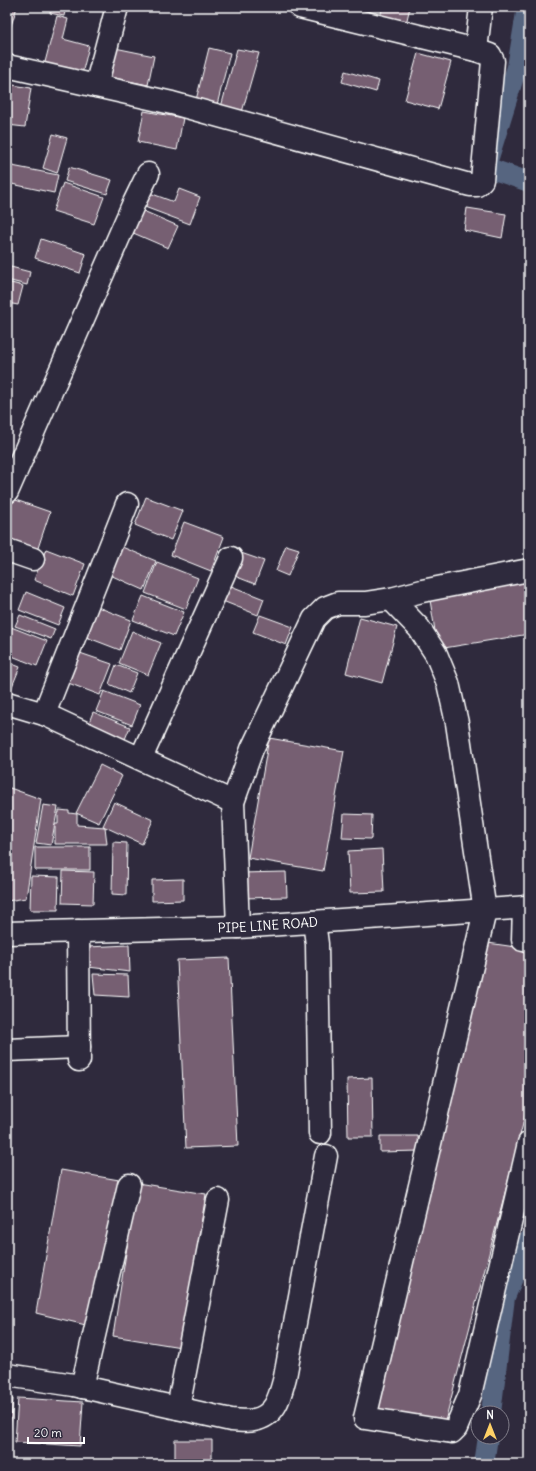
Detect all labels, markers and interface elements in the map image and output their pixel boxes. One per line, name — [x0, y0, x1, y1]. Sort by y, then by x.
street label: PIPE LINE ROAD — [218, 914, 319, 937]
north arrow — [470, 1405, 510, 1445]
text: N — [486, 1408, 494, 1422]
scale bar — [28, 1419, 84, 1445]
text: 20 m — [34, 1425, 62, 1440]

